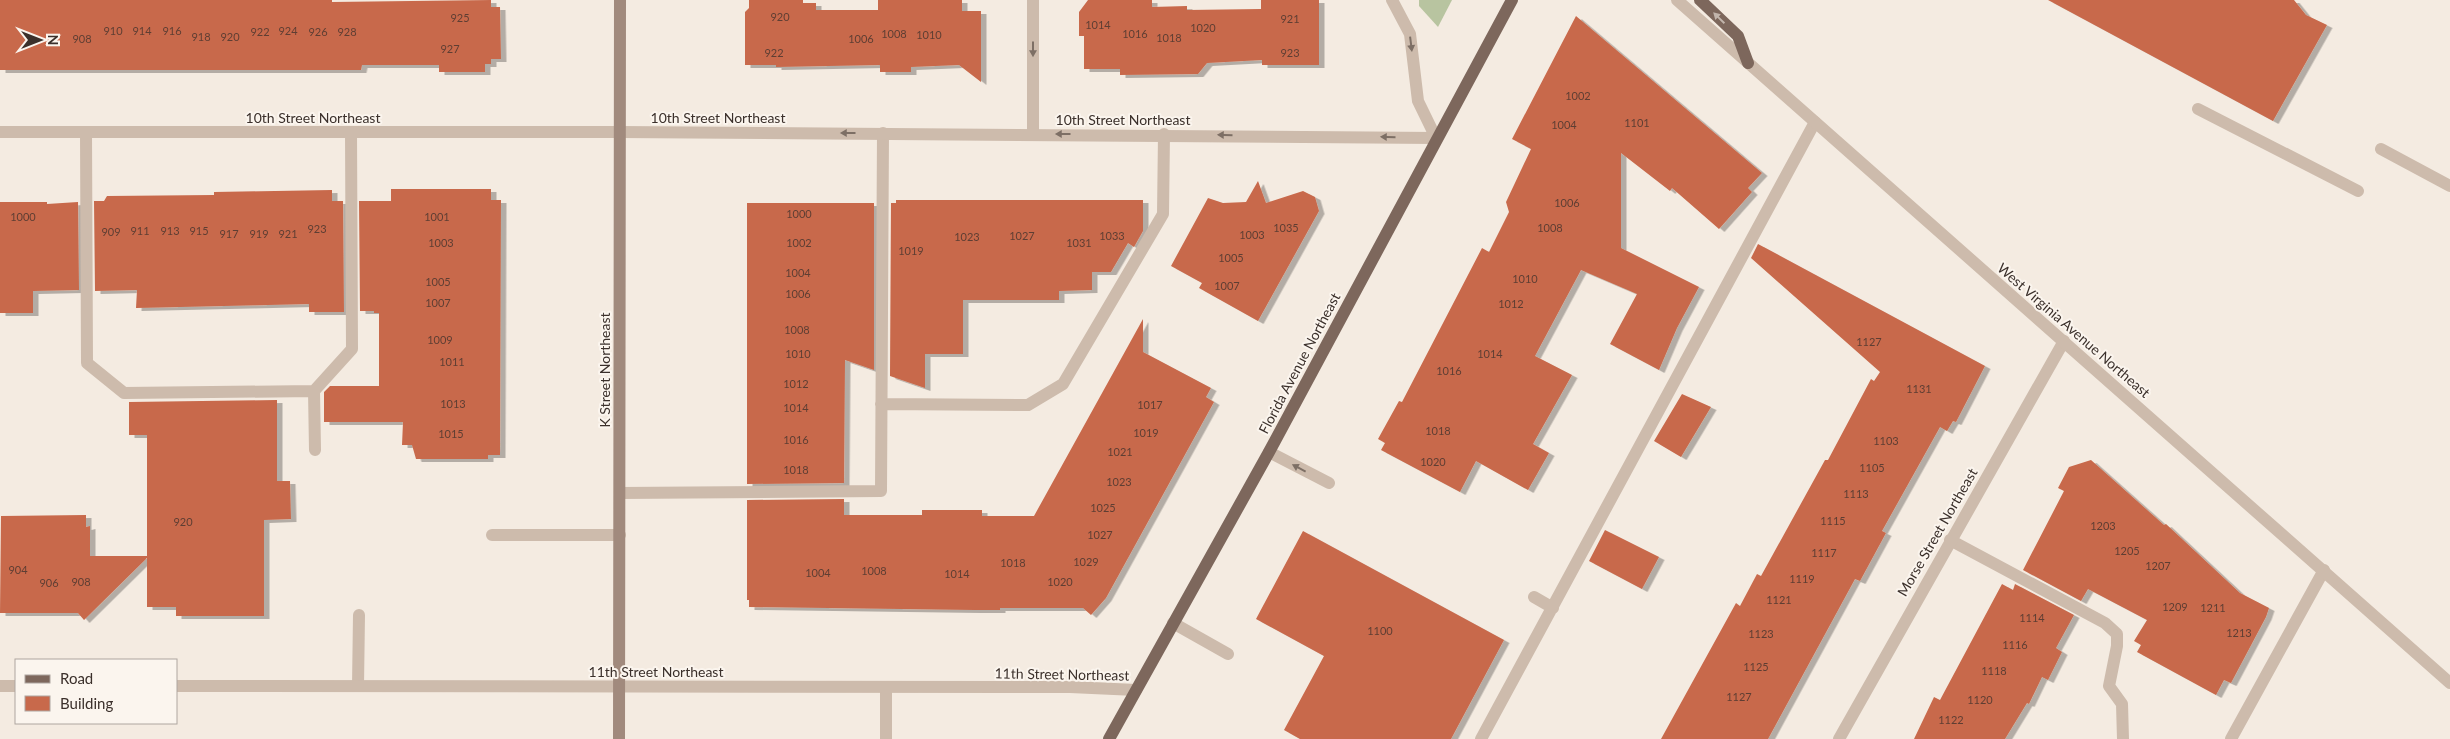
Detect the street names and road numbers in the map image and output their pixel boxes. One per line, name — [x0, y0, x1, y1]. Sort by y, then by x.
street label: 10th Street Northeast — [246, 109, 380, 126]
street label: 10th Street Northeast — [651, 109, 785, 126]
street label: 10th Street Northeast — [1056, 111, 1190, 128]
street label: West Virginia Avenue Northeast — [1994, 259, 2154, 401]
street label: Florida Avenue Northeast — [1255, 290, 1343, 436]
street label: K Street Northeast — [596, 312, 613, 428]
street label: Morse Street Northeast — [1893, 465, 1981, 599]
street label: 11th Street Northeast — [589, 663, 723, 680]
street label: 11th Street Northeast — [994, 664, 1130, 684]

